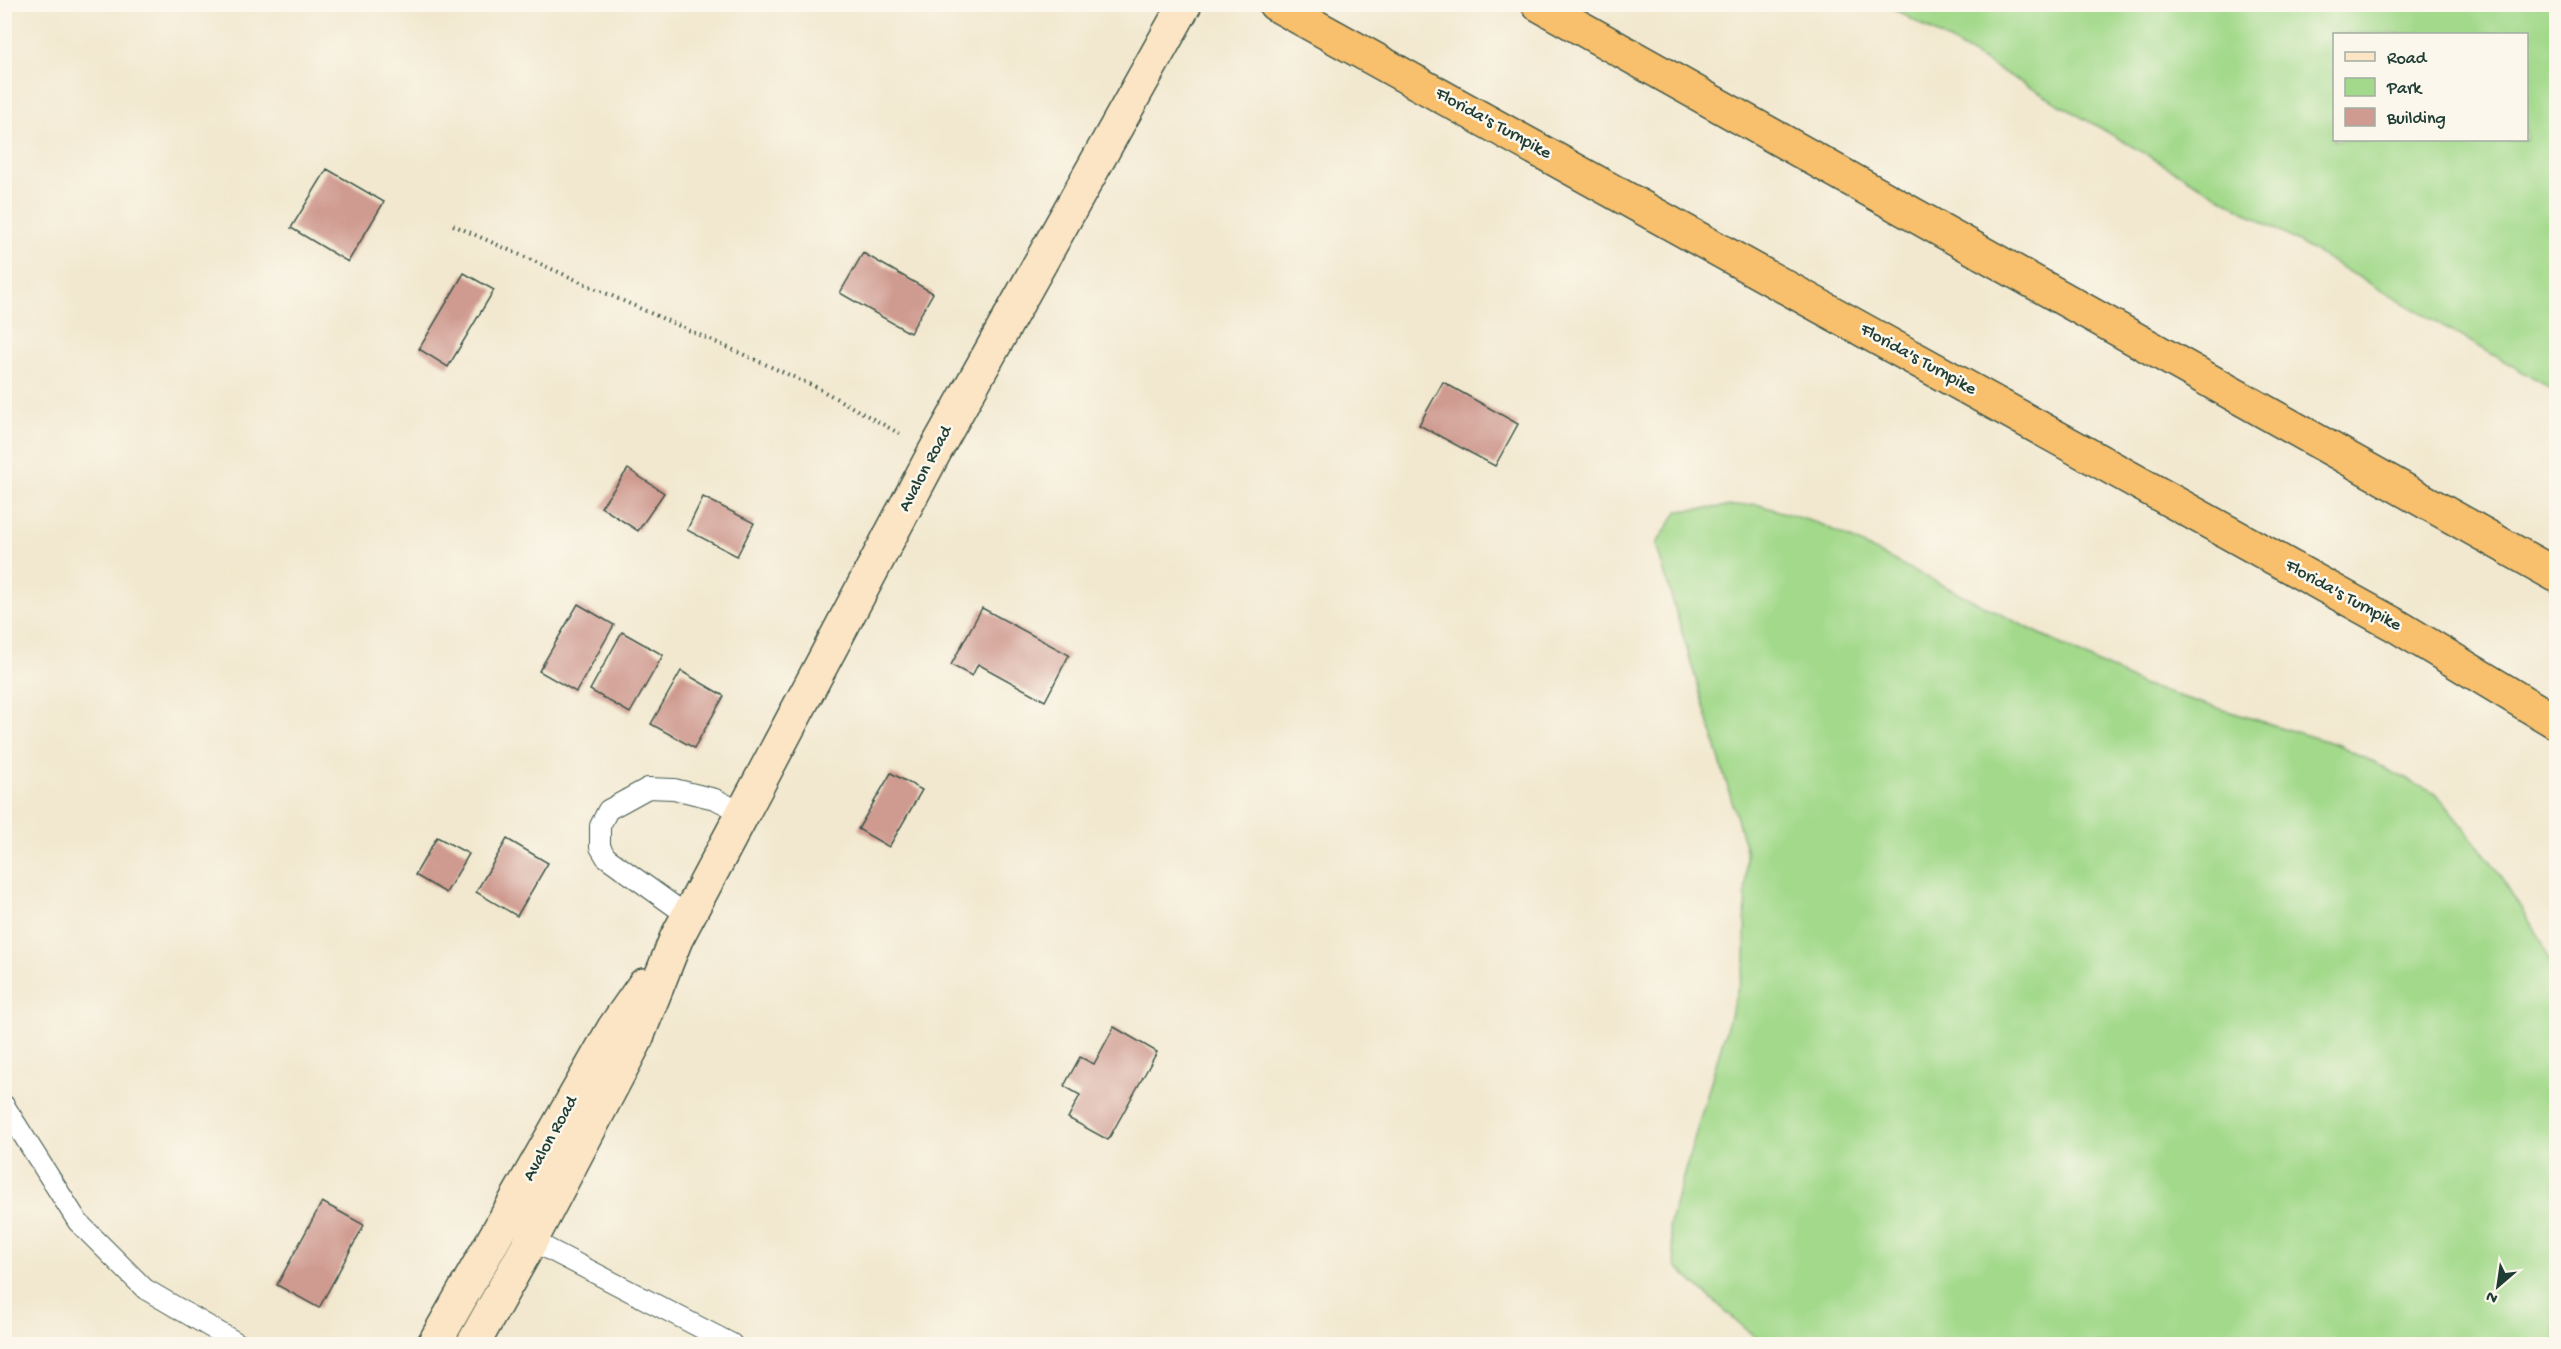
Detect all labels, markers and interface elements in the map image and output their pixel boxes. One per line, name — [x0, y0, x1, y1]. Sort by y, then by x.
legend — [2333, 33, 2528, 141]
text: Road — [2387, 49, 2428, 70]
text: Park — [2386, 79, 2423, 100]
street label: Florida's Turnpike — [1431, 83, 1555, 165]
text: Building — [2386, 109, 2446, 130]
street label: Florida's Turnpike — [1856, 319, 1980, 401]
street label: Avalon Road — [895, 421, 958, 515]
street label: Florida's Turnpike — [2281, 555, 2405, 637]
street label: Avalon Road — [519, 1092, 584, 1185]
north arrow — [2468, 1256, 2528, 1316]
text: N — [2483, 1285, 2502, 1307]

